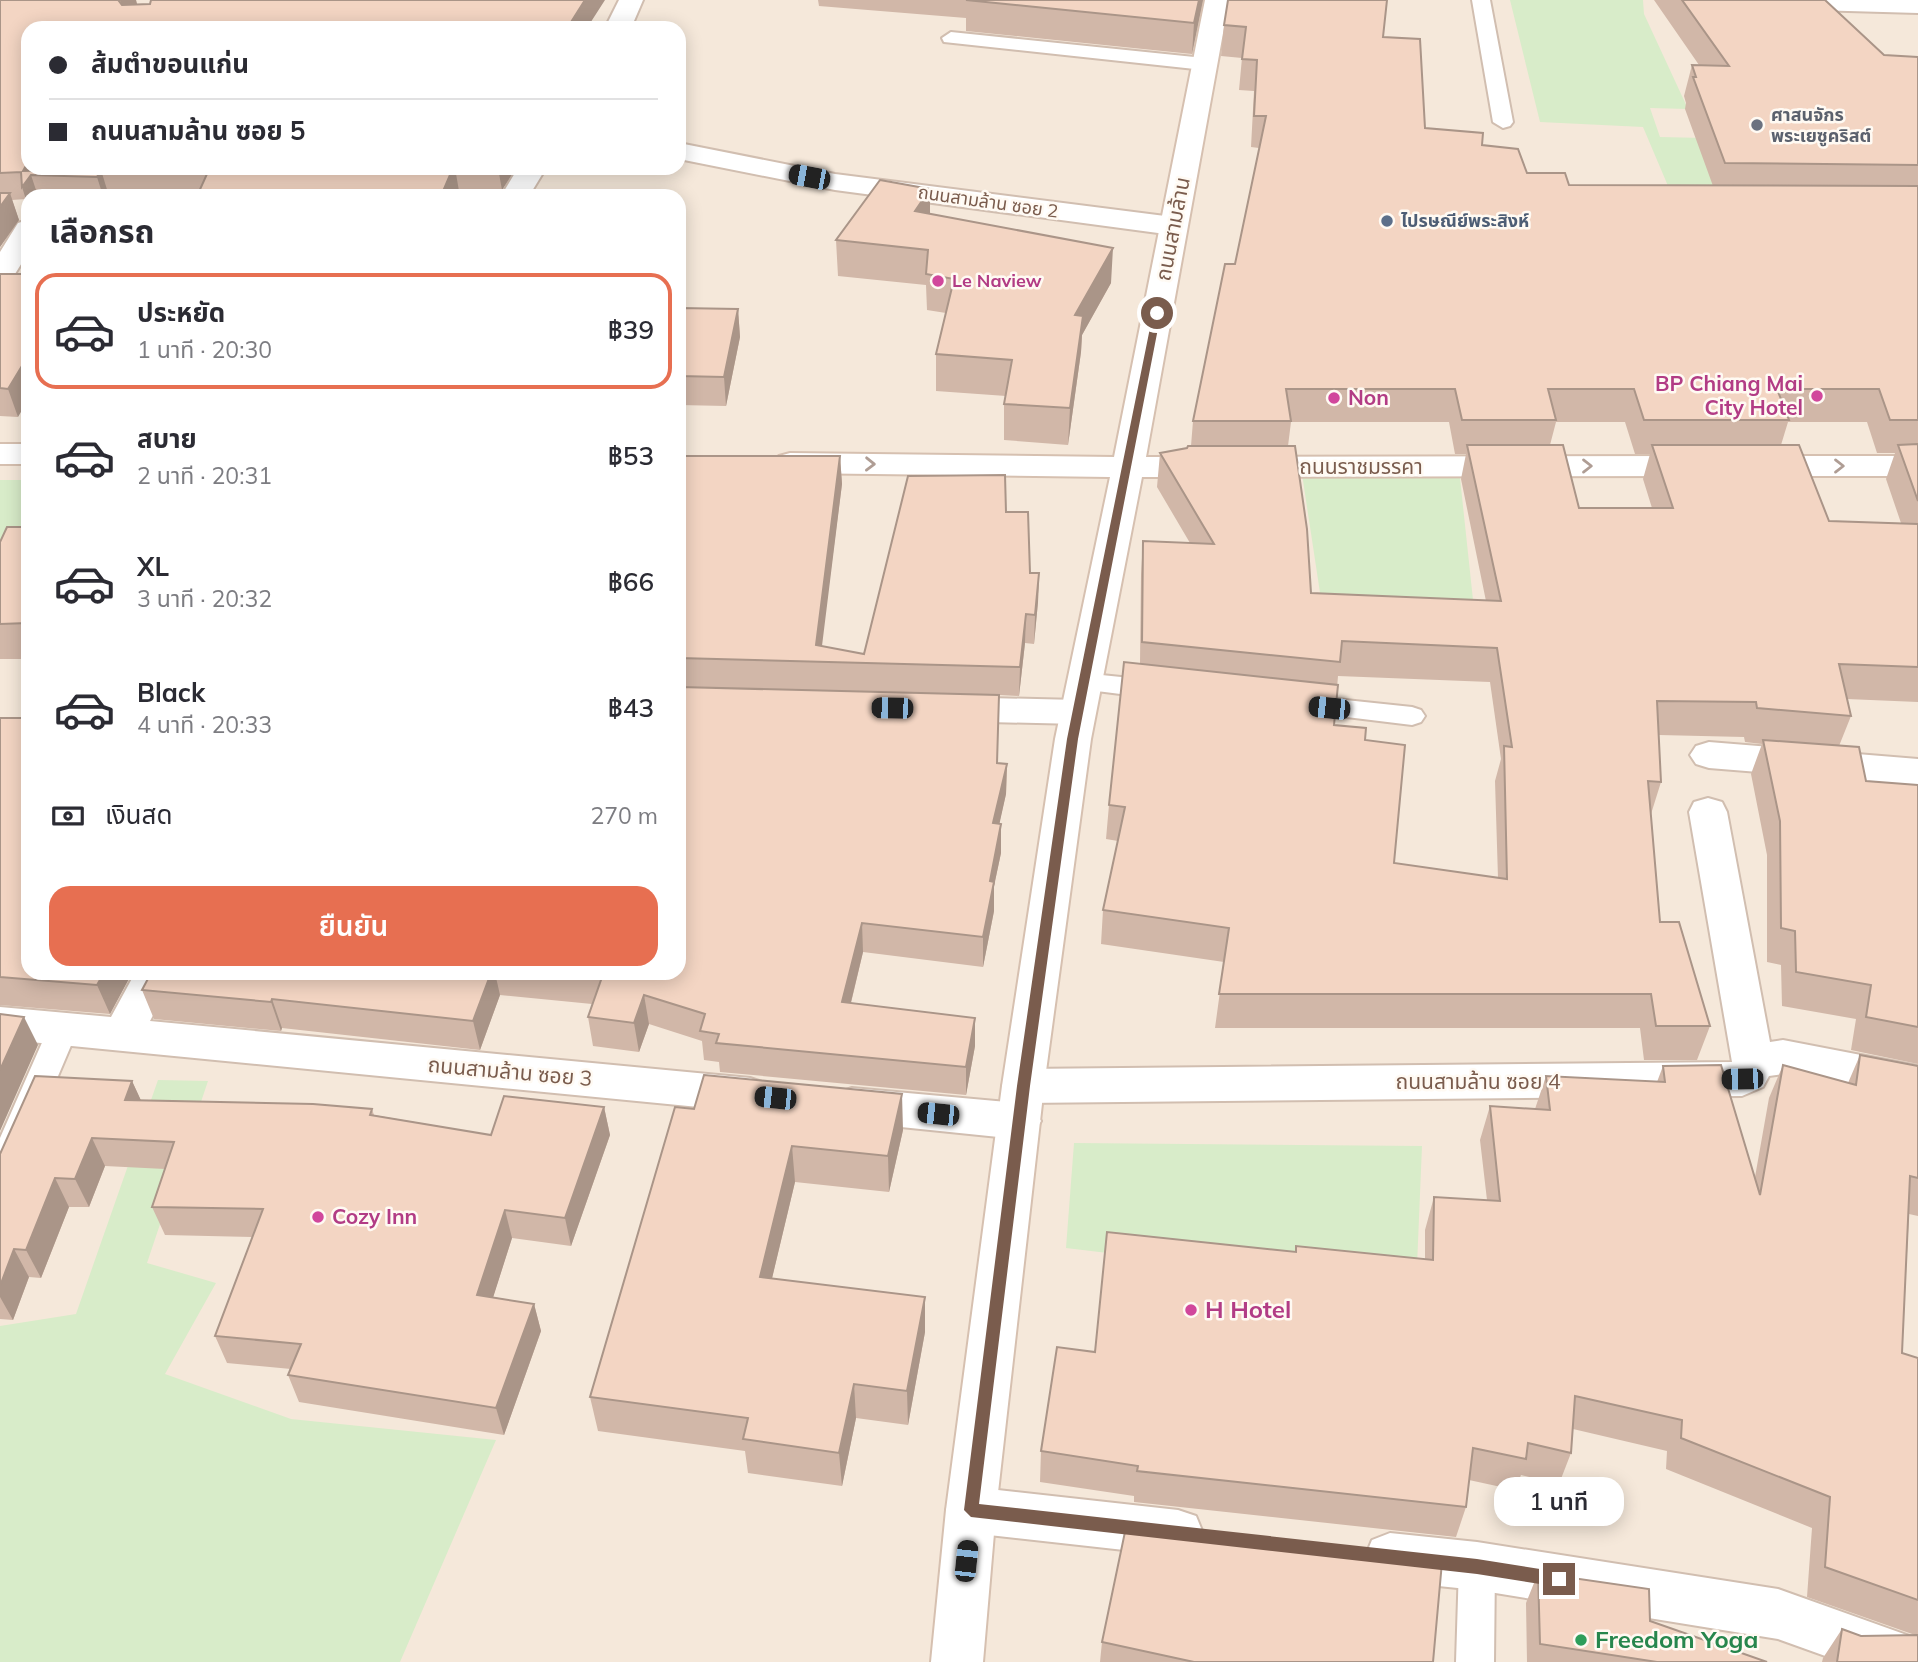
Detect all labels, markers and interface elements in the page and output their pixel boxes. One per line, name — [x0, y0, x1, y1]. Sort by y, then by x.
text: ส้มตำขอนแก่น — [91, 47, 249, 80]
place label: ศาสนจักร พระเยซูคริสต์ — [1771, 103, 1871, 147]
text: ถนนสามล้าน ซอย 5 — [91, 114, 305, 147]
marker: ศาสนจักร พระเยซูคริสต์ — [1749, 117, 1765, 133]
car — [787, 163, 832, 191]
street label: ถนนสามล้าน — [1149, 175, 1195, 283]
street label: ถนนสามล้าน ซอย 2 — [916, 180, 1060, 223]
place label: ไปรษณีย์พระสิงห์ — [1401, 209, 1529, 232]
text: เลือกรถ — [49, 211, 154, 251]
marker: ไปรษณีย์พระสิงห์ — [1379, 213, 1395, 229]
place label: Le Naview — [952, 269, 1042, 292]
marker: Le Naview — [930, 273, 946, 289]
text: ประหยัด — [137, 296, 225, 329]
route start — [1141, 297, 1173, 329]
icon: car — [53, 300, 116, 363]
text: ฿39 — [608, 313, 654, 346]
text: 1 นาที · 20:30 — [137, 335, 272, 364]
place label: BP Chiang Mai City Hotel — [1655, 370, 1803, 420]
place label: Non — [1348, 384, 1389, 410]
marker: BP Chiang Mai City Hotel — [1809, 388, 1825, 404]
marker: Non — [1326, 390, 1342, 406]
text: สบาย — [137, 422, 197, 455]
icon: car — [53, 426, 116, 489]
text: ฿53 — [608, 439, 654, 472]
street label: ถนนราชมรรคา — [1299, 453, 1423, 479]
one-way arrow — [865, 456, 875, 472]
one-way arrow — [1582, 458, 1593, 474]
one-way arrow — [1834, 458, 1845, 474]
text: 2 นาที · 20:31 — [137, 461, 272, 490]
text: XL — [137, 550, 169, 583]
icon: car — [53, 552, 116, 615]
text: ฿66 — [608, 565, 654, 598]
text: 3 นาที · 20:32 — [137, 584, 272, 613]
text: Black — [137, 676, 205, 709]
icon: car — [53, 678, 116, 741]
text: ฿43 — [608, 691, 654, 724]
car — [1308, 695, 1351, 721]
car — [871, 697, 914, 719]
text: 4 นาที · 20:33 — [137, 710, 272, 739]
icon: cash — [49, 797, 87, 835]
text: เงินสด — [105, 798, 172, 831]
text: 270 m — [590, 801, 658, 830]
button: ยืนยัน — [49, 886, 658, 966]
street label: ถนนสามล้าน ซอย 3 — [427, 1051, 593, 1091]
street label: ถนนสามล้าน ซอย 4 — [1396, 1068, 1561, 1094]
car — [1721, 1068, 1764, 1090]
car — [754, 1085, 797, 1111]
car — [917, 1101, 960, 1127]
place label: Cozy Inn — [332, 1203, 417, 1229]
marker: Cozy Inn — [310, 1209, 326, 1225]
place label: H Hotel — [1205, 1294, 1291, 1324]
marker: H Hotel — [1183, 1302, 1199, 1318]
callout: 1 นาที — [1494, 1478, 1624, 1526]
text: 1 นาที — [1530, 1487, 1588, 1516]
car — [954, 1539, 979, 1583]
route end — [1543, 1563, 1575, 1595]
place label: Freedom Yoga — [1595, 1624, 1758, 1654]
marker: Freedom Yoga — [1573, 1632, 1589, 1648]

